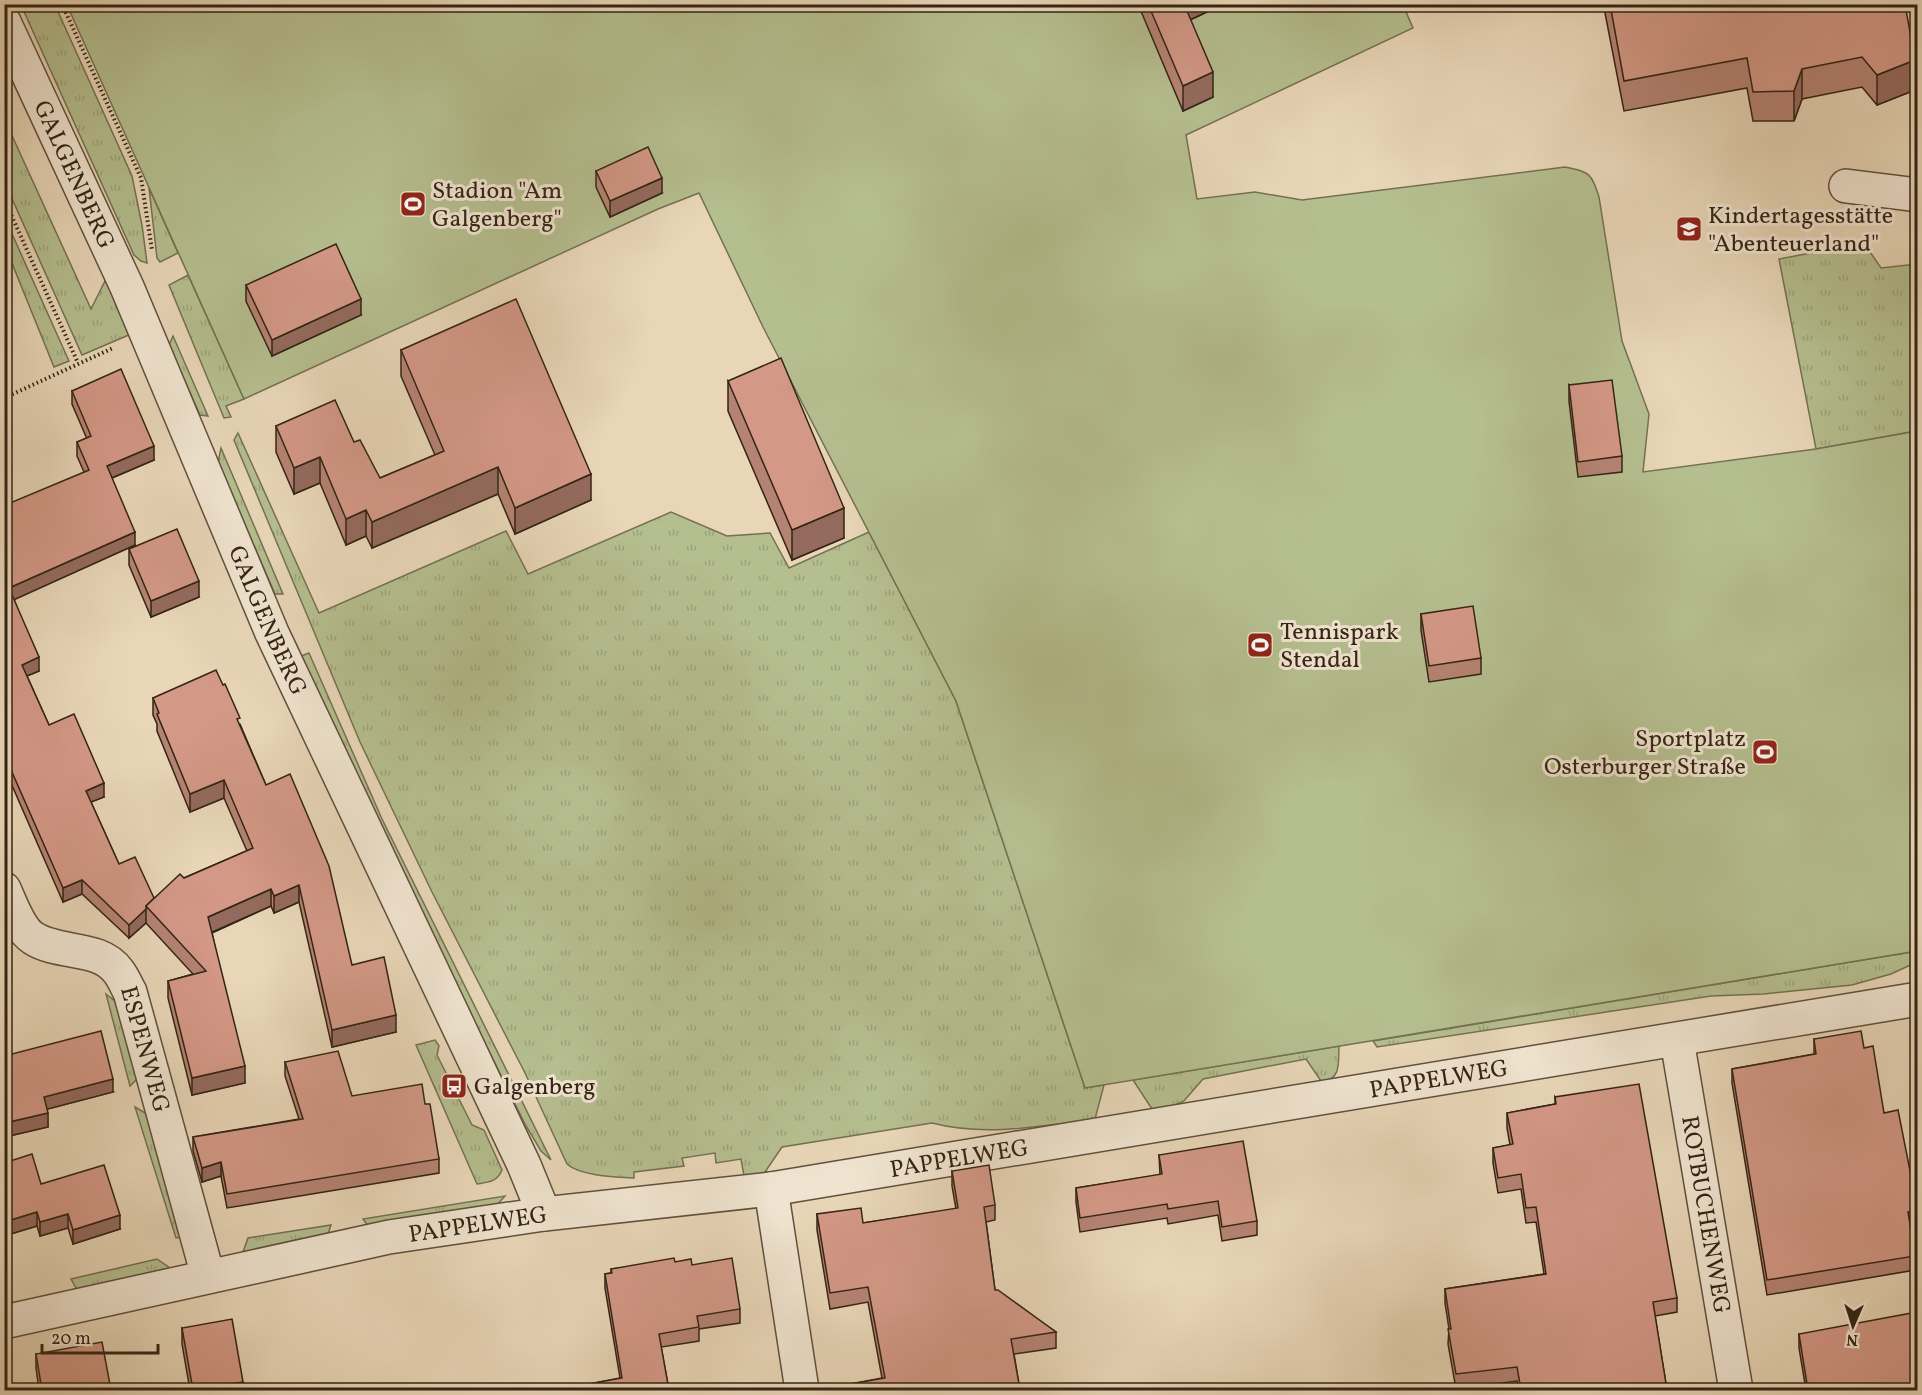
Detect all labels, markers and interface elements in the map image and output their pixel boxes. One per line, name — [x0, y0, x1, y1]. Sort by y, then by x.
street label: GALGENBERG — [24, 95, 122, 255]
place label: Stadion "Am Galgenberg" — [432, 175, 562, 237]
sports icon: Stadion "Am Galgenberg" — [398, 189, 428, 219]
place label: Kindertagesstätte "Abenteuerland" — [1708, 200, 1893, 262]
school or university icon: Kindertagesstätte "Abenteuerland" — [1674, 214, 1704, 244]
street label: GALGENBERG — [218, 541, 314, 702]
place label: Tennispark Stendal — [1280, 616, 1399, 678]
sports icon: Tennispark Stendal — [1245, 630, 1275, 660]
place label: Sportplatz Osterburger Straße — [1544, 723, 1746, 785]
sports icon: Sportplatz Osterburger Straße — [1750, 737, 1780, 767]
street label: ESPENWEG — [110, 982, 177, 1117]
street label: PAPPELWEG — [1367, 1052, 1511, 1109]
bus stop icon: Galgenberg — [439, 1071, 469, 1101]
place label: Galgenberg — [474, 1071, 595, 1105]
street label: ROTBUCHENWEG — [1671, 1113, 1738, 1317]
street label: PAPPELWEG — [888, 1132, 1031, 1188]
street label: PAPPELWEG — [406, 1199, 550, 1253]
north arrow — [1823, 1296, 1883, 1356]
scale bar — [42, 1317, 158, 1355]
text: 20 m — [51, 1327, 91, 1352]
text: N — [1846, 1328, 1859, 1350]

